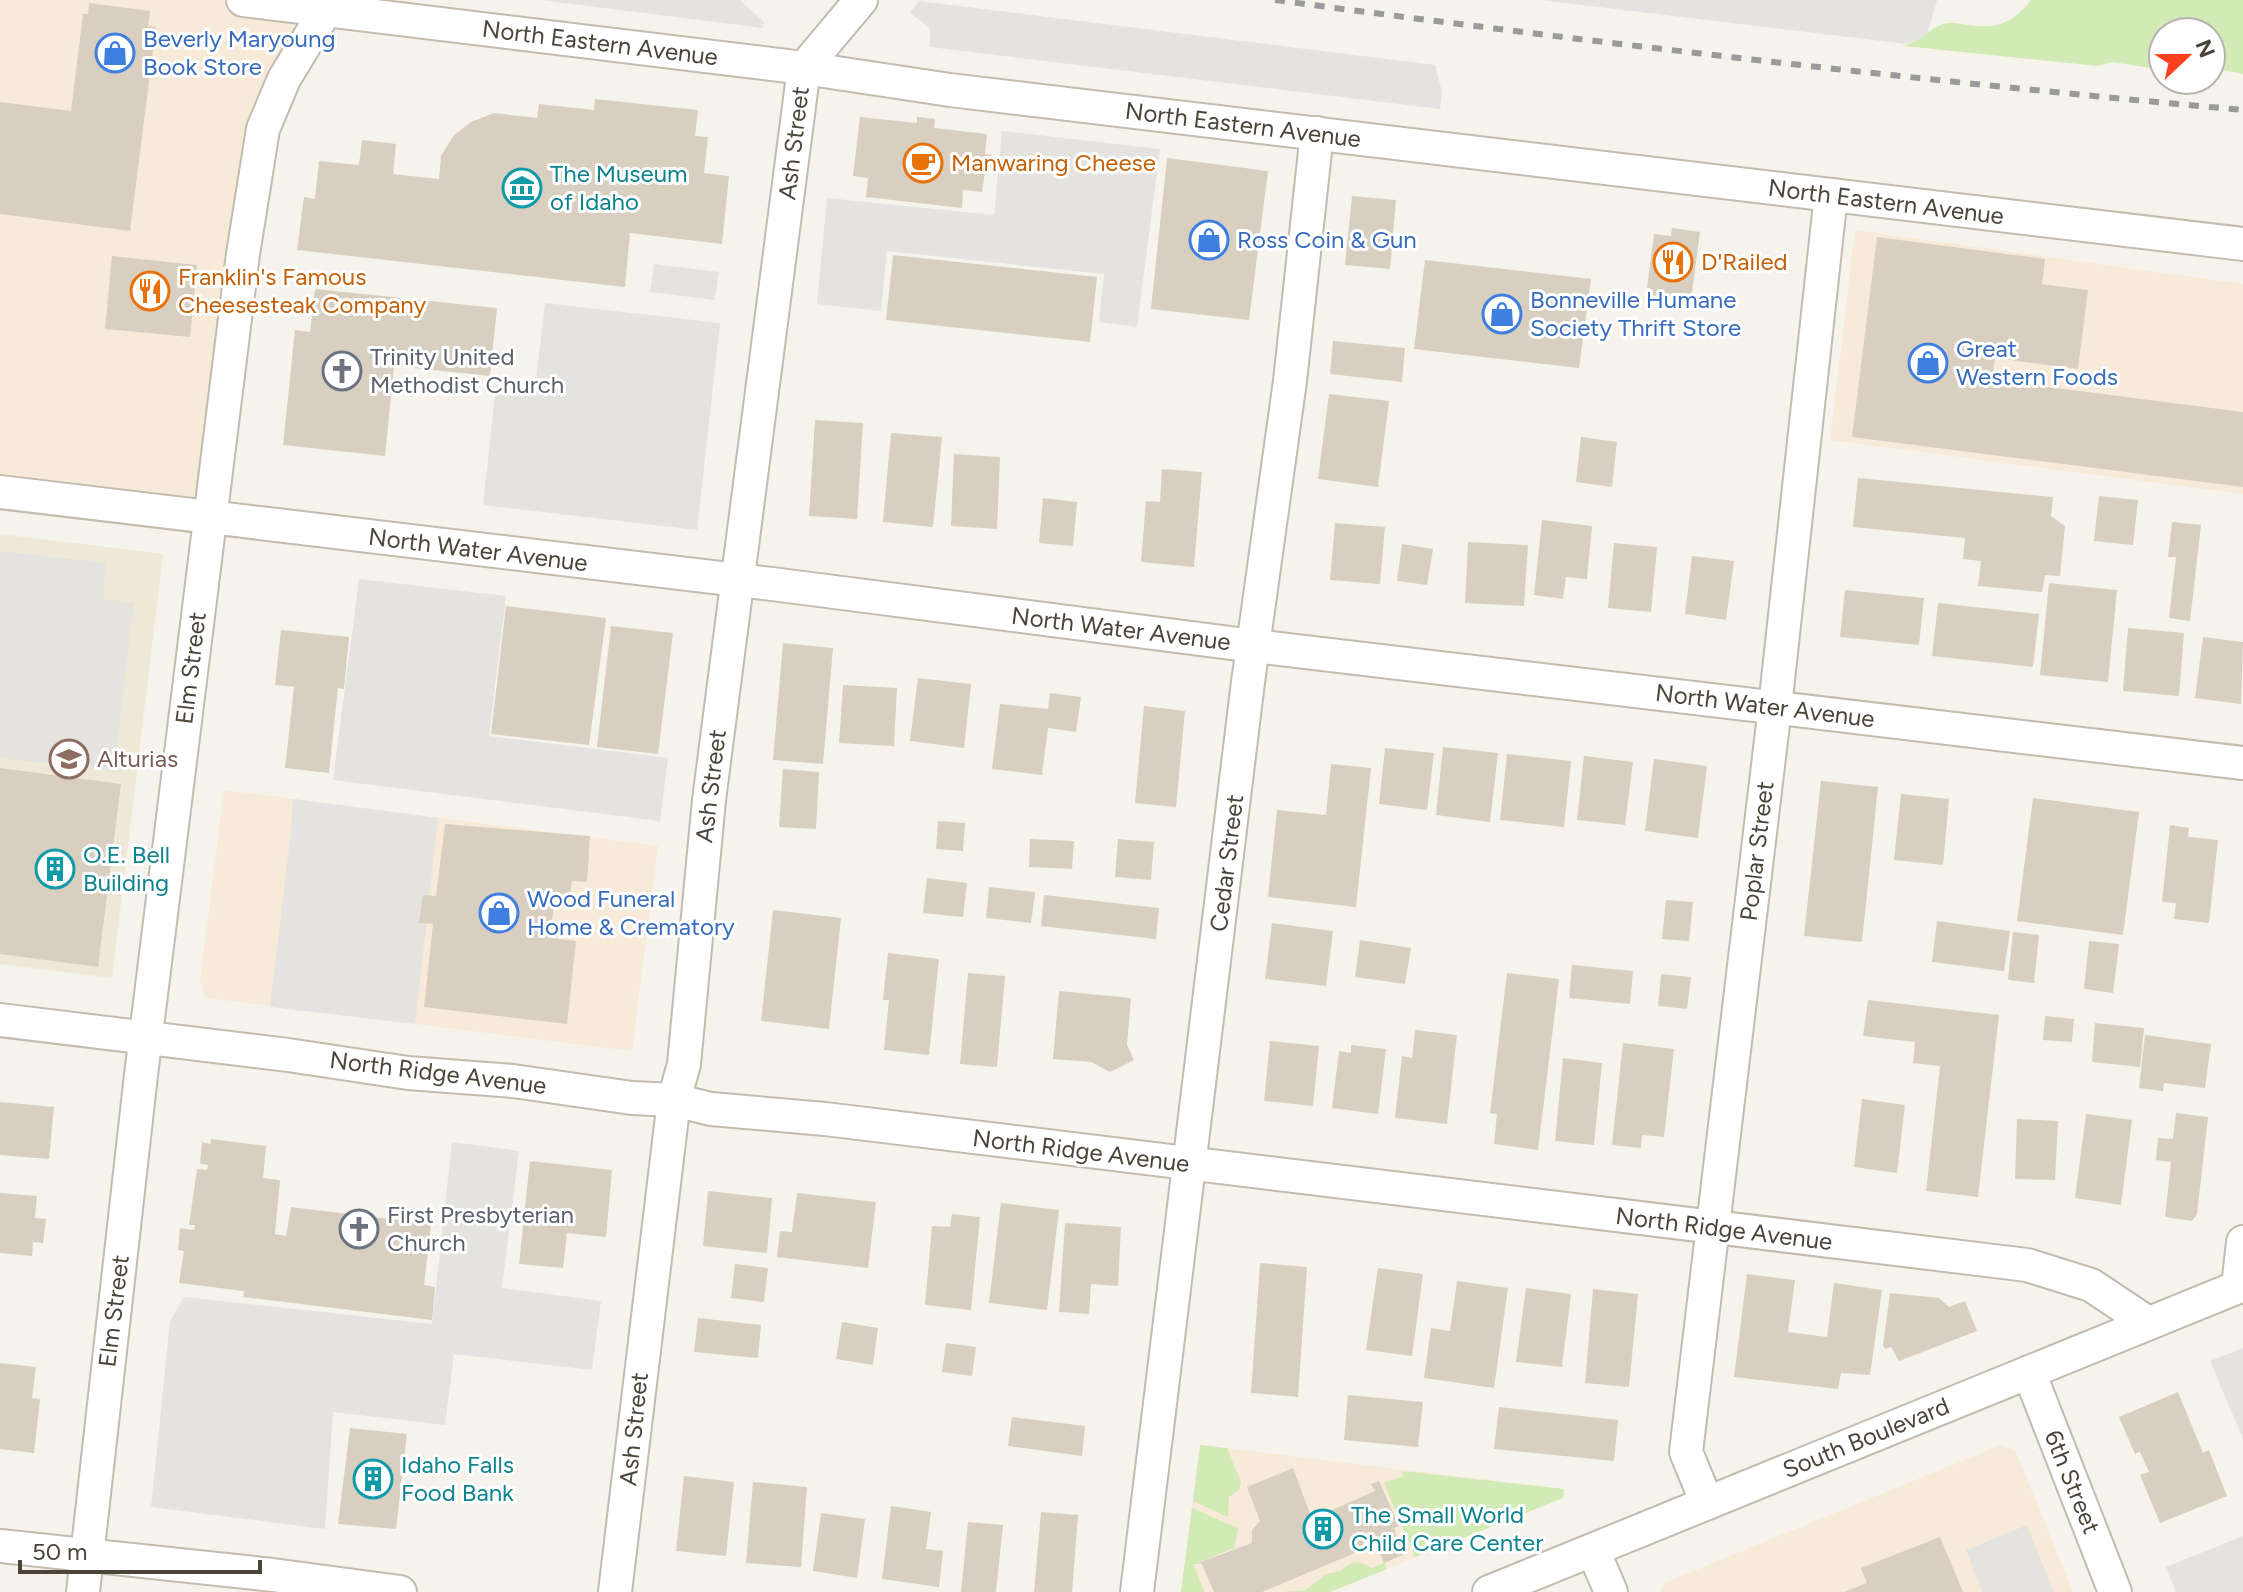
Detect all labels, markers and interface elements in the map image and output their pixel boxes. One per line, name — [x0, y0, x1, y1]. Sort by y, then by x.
street label: North Eastern Avenue — [481, 14, 720, 71]
north arrow — [2147, 16, 2227, 96]
place label: Beverly Maryoung Book Store — [143, 24, 336, 81]
shop icon: Beverly Maryoung Book Store — [94, 32, 136, 74]
text: N — [2189, 36, 2221, 62]
street label: Ash Street — [772, 85, 815, 201]
street label: North Eastern Avenue — [1124, 96, 1363, 153]
cafe icon: Manwaring Cheese — [902, 142, 944, 184]
place label: Manwaring Cheese — [951, 148, 1156, 177]
place label: The Museum of Idaho — [550, 159, 687, 216]
museum icon: The Museum of Idaho — [501, 167, 543, 209]
street label: North Eastern Avenue — [1767, 173, 2006, 230]
shop icon: Ross Coin & Gun — [1188, 219, 1230, 261]
place label: Ross Coin & Gun — [1237, 225, 1417, 254]
restaurant icon: D'Railed — [1652, 241, 1694, 283]
place label: D'Railed — [1701, 247, 1788, 276]
place label: Franklin's Famous Cheesesteak Company — [178, 262, 427, 319]
restaurant icon: Franklin's Famous Cheesesteak Company — [129, 270, 171, 312]
place label: Bonneville Humane Society Thrift Store — [1530, 285, 1741, 342]
shop icon: Bonneville Humane Society Thrift Store — [1481, 293, 1523, 335]
place label: Great Western Foods — [1956, 334, 2118, 391]
place label: Trinity United Methodist Church — [370, 342, 564, 399]
shop icon: Great Western Foods — [1907, 342, 1949, 384]
church icon: Trinity United Methodist Church — [321, 350, 363, 392]
street label: North Water Avenue — [367, 522, 589, 577]
street label: North Water Avenue — [1010, 601, 1232, 656]
street label: Elm Street — [169, 610, 212, 726]
street label: North Water Avenue — [1654, 678, 1876, 733]
street label: Ash Street — [689, 728, 732, 844]
school or university icon: Alturias — [48, 738, 90, 780]
place label: Alturias — [97, 744, 178, 773]
street label: Poplar Street — [1734, 779, 1779, 922]
street label: Cedar Street — [1204, 793, 1249, 933]
place label: O.E. Bell Building — [83, 840, 170, 897]
building icon: O.E. Bell Building — [34, 848, 76, 890]
place label: Wood Funeral Home & Crematory — [527, 884, 735, 941]
shop icon: Wood Funeral Home & Crematory — [478, 892, 520, 934]
street label: North Ridge Avenue — [328, 1045, 548, 1100]
street label: North Ridge Avenue — [971, 1123, 1191, 1178]
place label: First Presbyterian Church — [387, 1200, 574, 1257]
street label: North Ridge Avenue — [1614, 1201, 1834, 1256]
church icon: First Presbyterian Church — [338, 1208, 380, 1250]
street label: Elm Street — [92, 1253, 135, 1369]
street label: Ash Street — [613, 1371, 654, 1487]
street label: South Boulevard — [1778, 1391, 1953, 1484]
street label: 6th Street — [2039, 1426, 2106, 1538]
place label: Idaho Falls Food Bank — [401, 1450, 514, 1507]
building icon: Idaho Falls Food Bank — [352, 1458, 394, 1500]
place label: The Small World Child Care Center — [1351, 1500, 1543, 1557]
building icon: The Small World Child Care Center — [1302, 1508, 1344, 1550]
scale bar — [20, 1524, 260, 1574]
text: 50 m — [32, 1537, 88, 1566]

